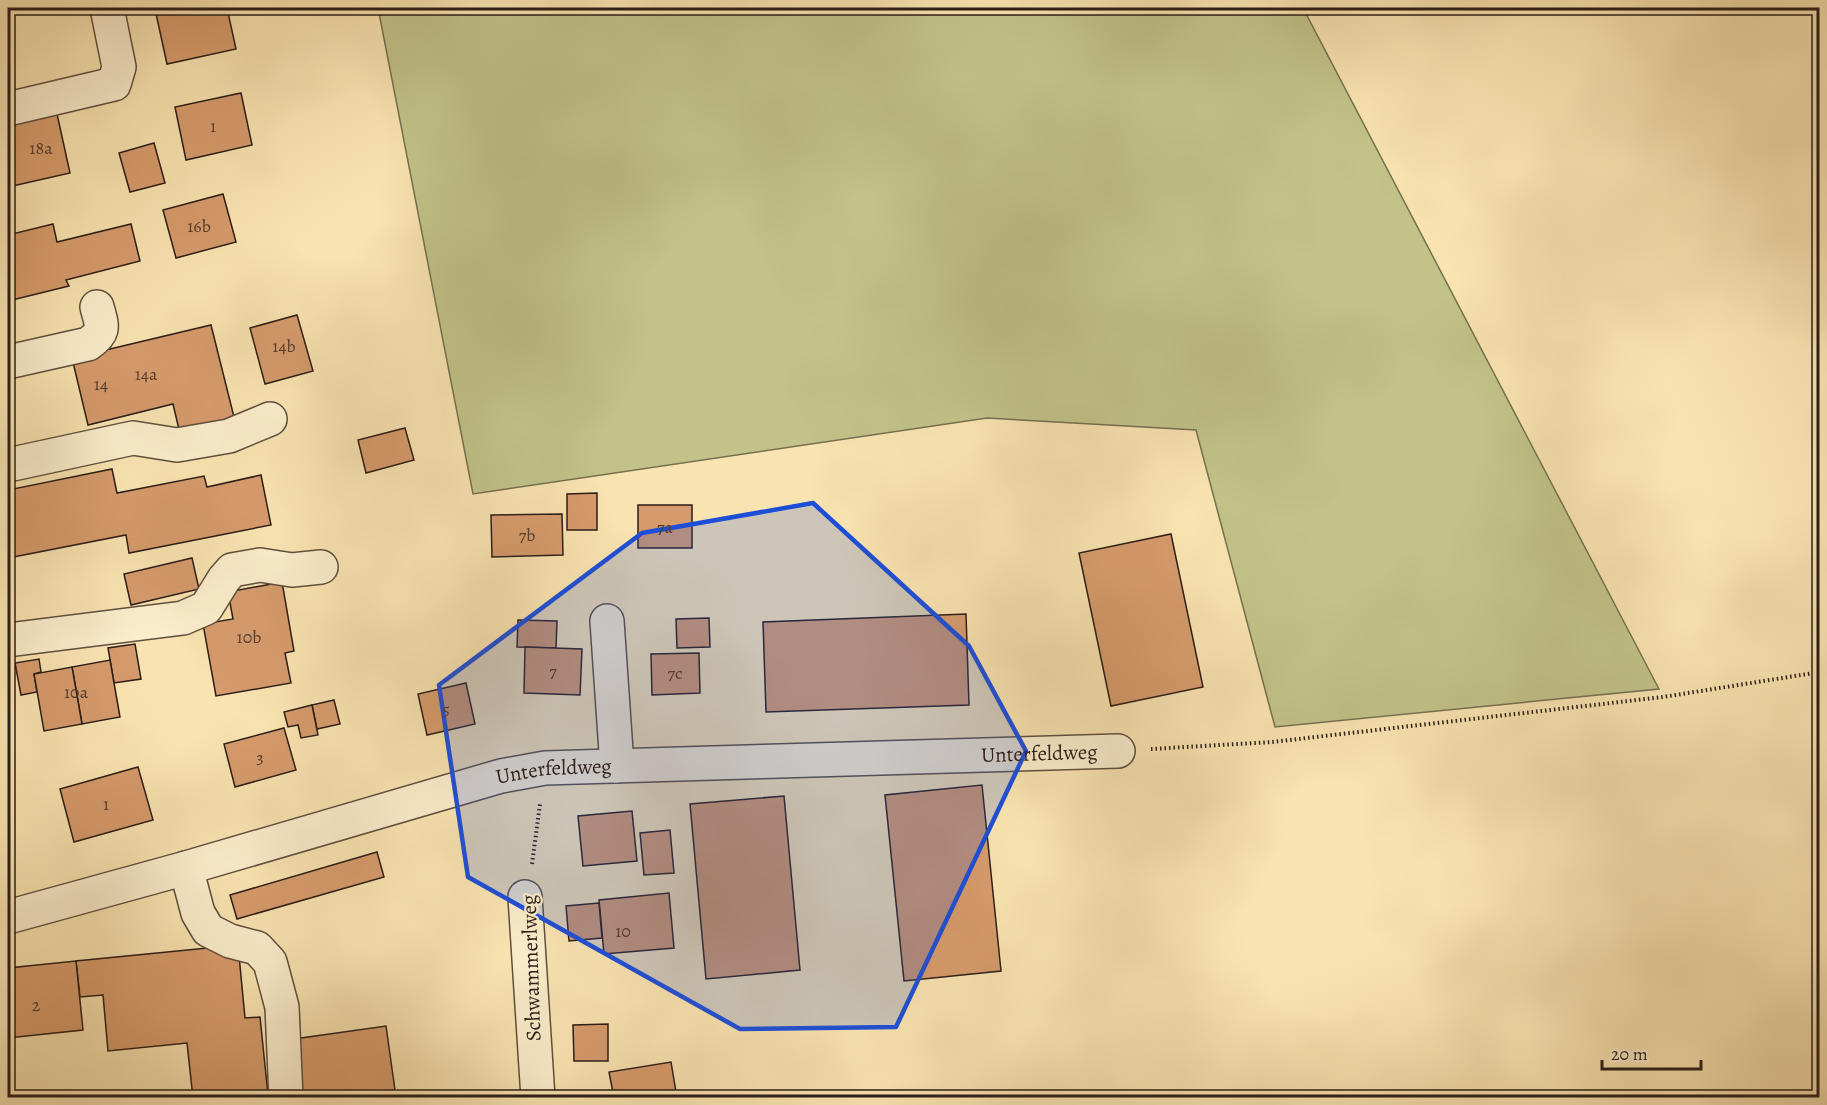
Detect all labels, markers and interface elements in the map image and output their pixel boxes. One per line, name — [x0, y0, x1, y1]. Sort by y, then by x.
house number: 1 — [210, 114, 216, 138]
house number: 18a — [29, 136, 53, 160]
house number: 16b — [187, 214, 211, 238]
house number: 14b — [272, 334, 296, 358]
house number: 14a — [135, 362, 158, 386]
house number: 14 — [94, 372, 108, 396]
house number: 7a — [657, 515, 674, 539]
house number: 7b — [519, 523, 535, 547]
house number: 10b — [237, 625, 261, 649]
house number: 7 — [549, 659, 557, 683]
house number: 7c — [667, 661, 683, 685]
house number: 10a — [64, 680, 89, 704]
house number: 5 — [442, 697, 450, 721]
street label: Unterfeldweg — [981, 738, 1098, 769]
house number: 3 — [256, 745, 264, 769]
street label: Unterfeldweg — [494, 752, 613, 791]
house number: 1 — [103, 792, 109, 816]
street label: Schwammerlweg — [514, 894, 548, 1042]
house number: 10 — [615, 919, 631, 943]
house number: 2 — [32, 993, 41, 1017]
scale bar — [1602, 1033, 1701, 1071]
text: 20 m — [1611, 1042, 1648, 1066]

